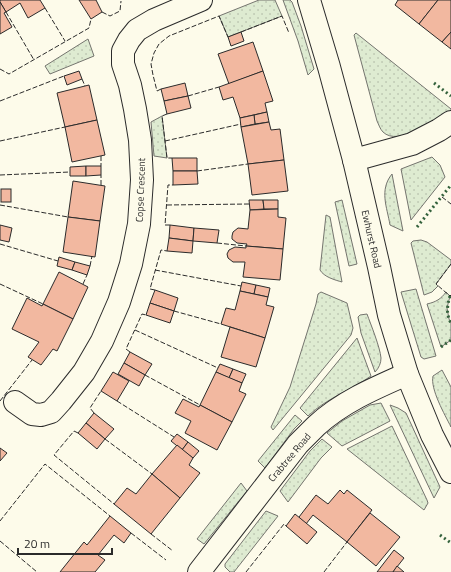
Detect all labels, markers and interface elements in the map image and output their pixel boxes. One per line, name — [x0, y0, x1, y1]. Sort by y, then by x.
street label: Copse Crescent — [132, 157, 149, 222]
street label: Ewhurst Road — [358, 209, 385, 270]
street label: Crabtree Road — [264, 430, 314, 485]
scale bar — [18, 530, 112, 556]
text: 20 m — [24, 534, 50, 553]

